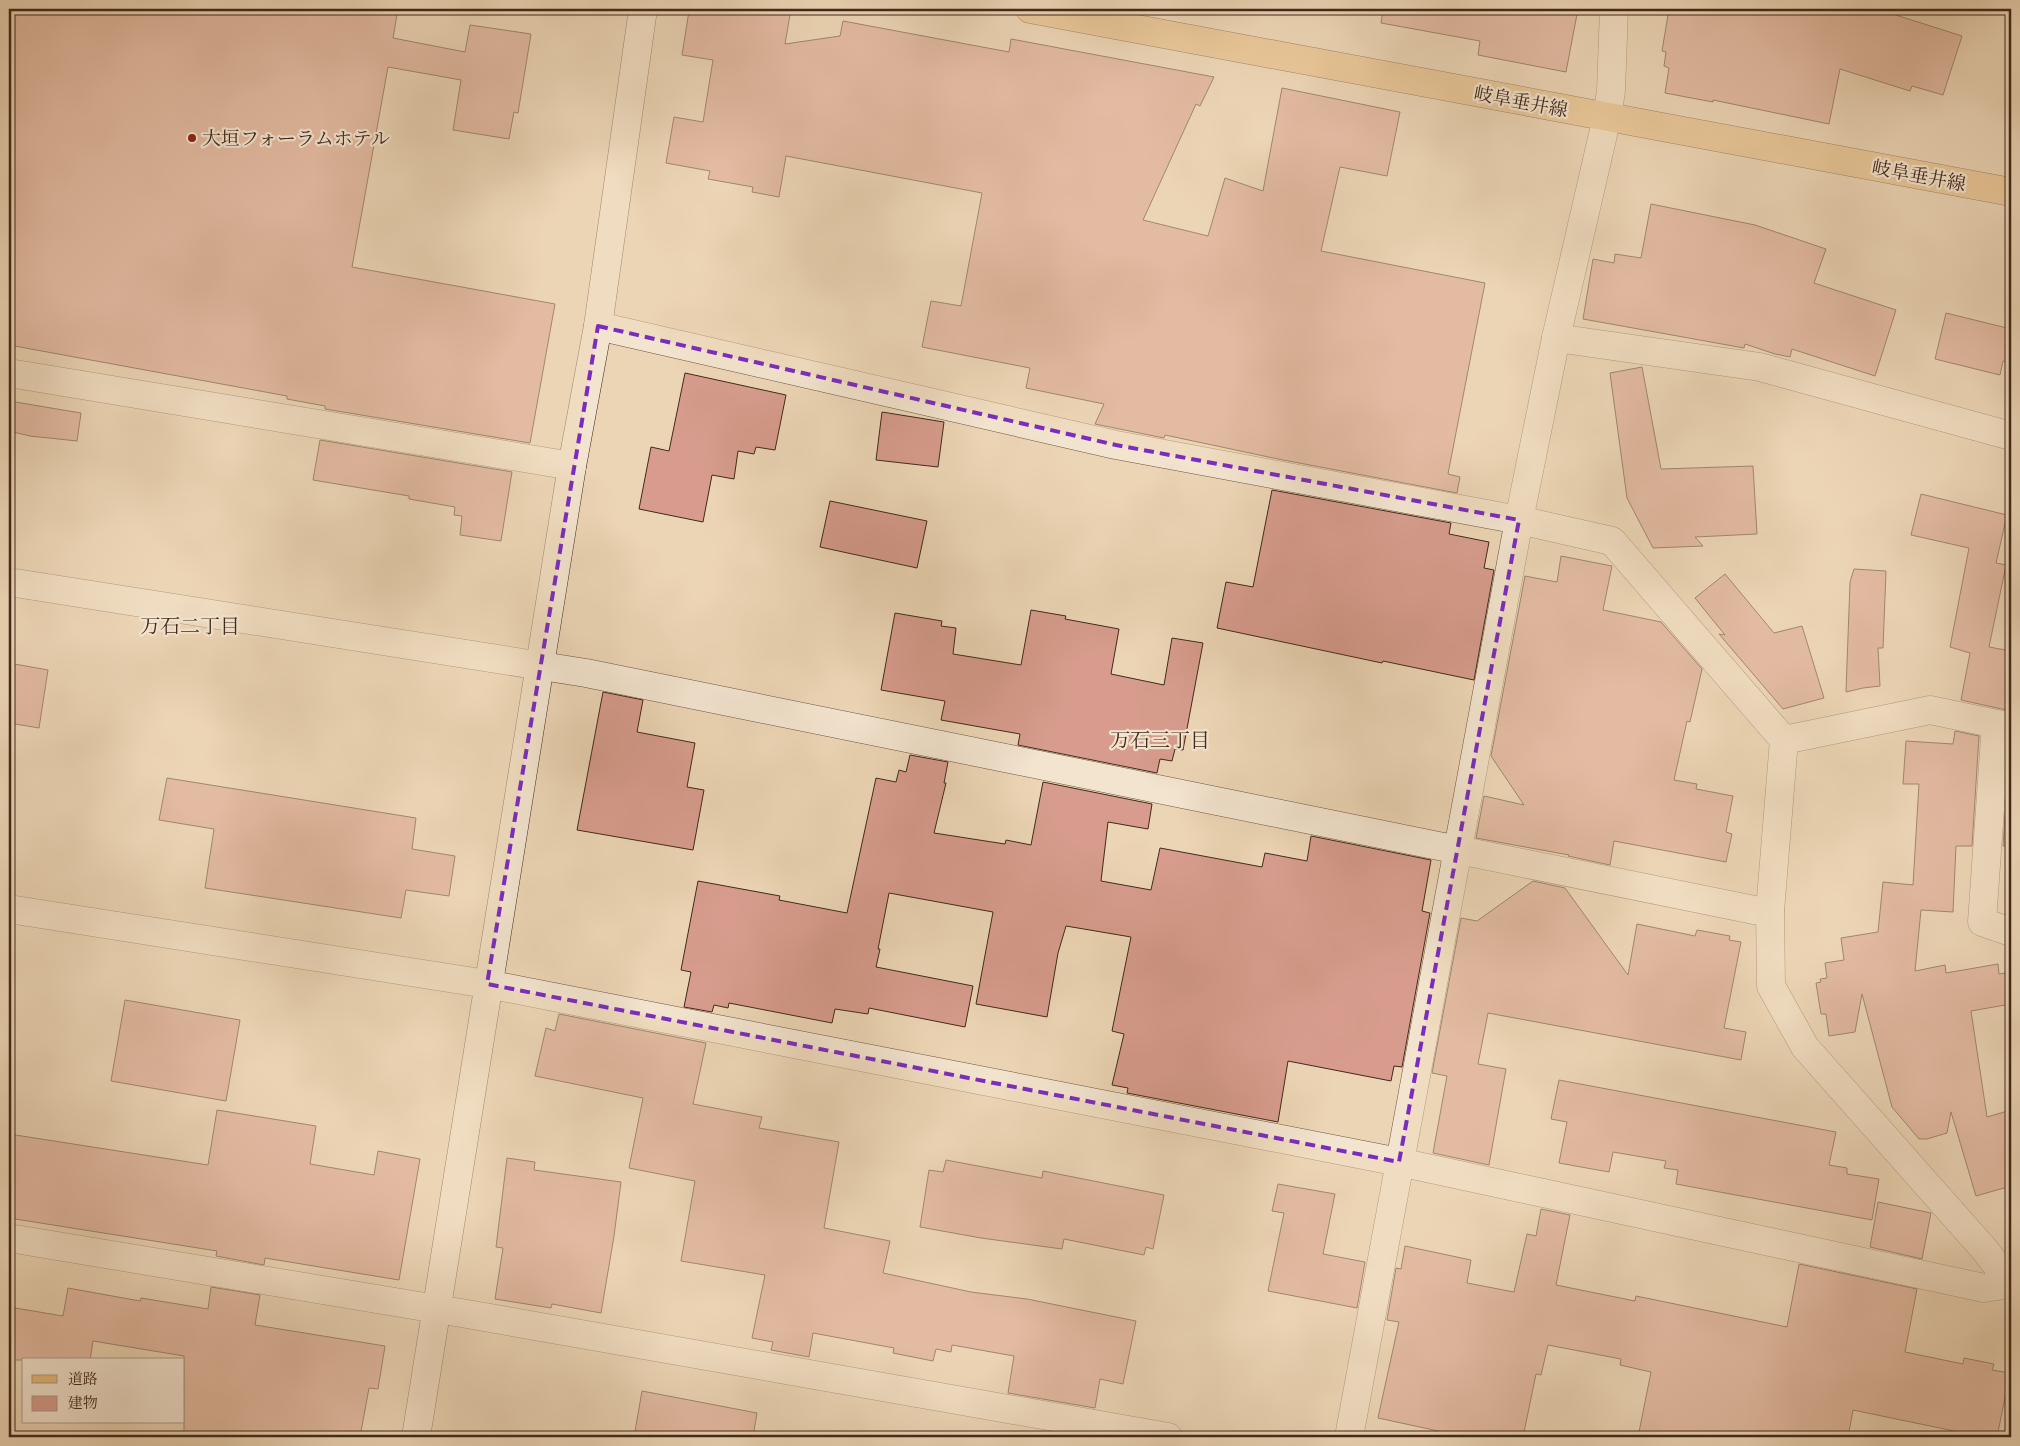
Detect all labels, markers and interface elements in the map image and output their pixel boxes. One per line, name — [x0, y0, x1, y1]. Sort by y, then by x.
street label: 岐阜垂井線 — [1472, 82, 1570, 123]
place label: 大垣フォーラムホテル — [202, 128, 390, 151]
marker: 大垣フォーラムホテル — [186, 132, 198, 144]
street label: 岐阜垂井線 — [1870, 156, 1968, 197]
district label: 万石二丁目 — [140, 615, 240, 640]
district label: 万石三丁目 — [1110, 729, 1210, 754]
legend — [22, 1358, 185, 1424]
text: 道路 — [68, 1370, 98, 1389]
text: 建物 — [68, 1394, 98, 1413]

